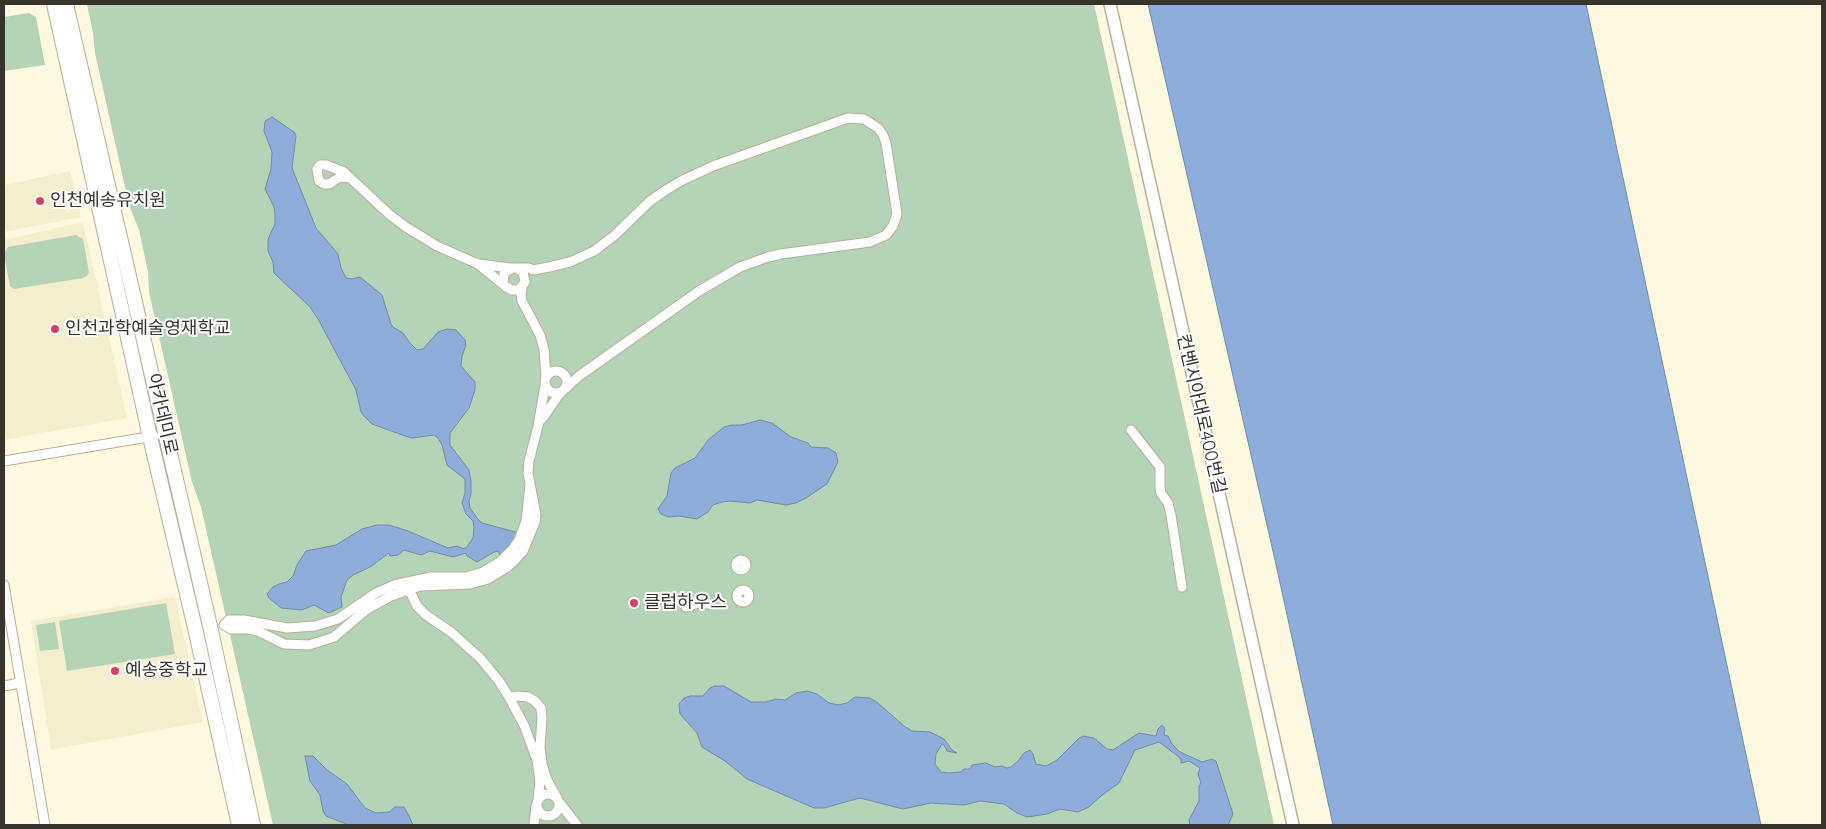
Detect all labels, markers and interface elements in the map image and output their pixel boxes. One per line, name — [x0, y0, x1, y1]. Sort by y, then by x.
place label: 인천예송유치원 — [50, 190, 166, 212]
marker: 인천예송유치원 — [34, 195, 46, 207]
place label: 인천과학예술영재학교 — [65, 318, 231, 340]
marker: 인천과학예술영재학교 — [49, 323, 61, 335]
street label: 컨벤시아대로400번길 — [1172, 332, 1230, 496]
street label: 아카데미로 — [142, 371, 182, 457]
place label: 클럽하우스 — [644, 592, 727, 614]
marker: 클럽하우스 — [628, 597, 640, 609]
place label: 예송중학교 — [125, 660, 208, 682]
marker: 예송중학교 — [109, 665, 121, 677]

